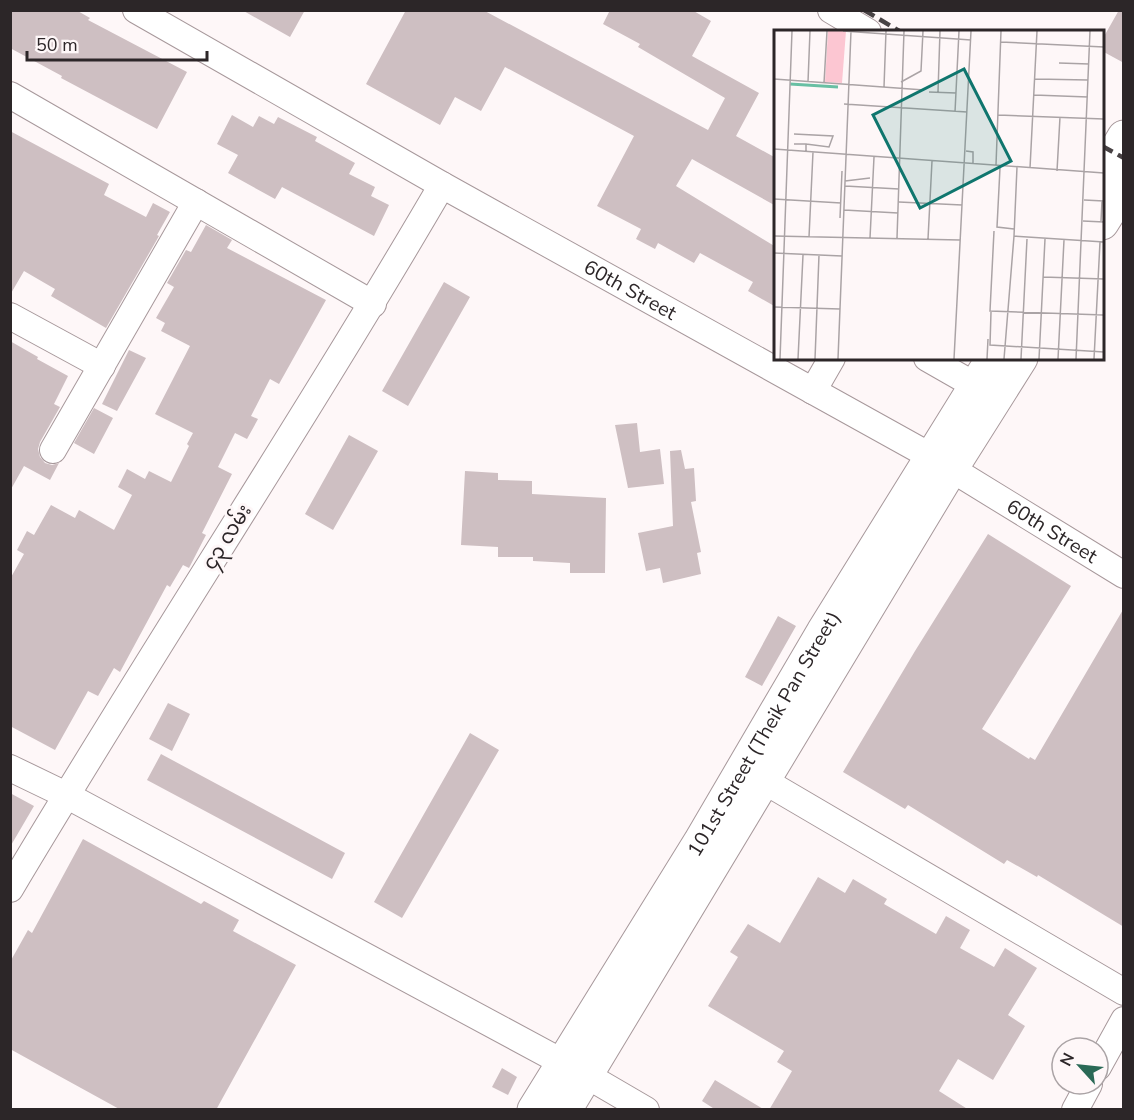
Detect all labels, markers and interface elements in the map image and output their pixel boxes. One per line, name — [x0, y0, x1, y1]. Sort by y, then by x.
scale bar — [27, 24, 207, 62]
inset map — [774, 30, 1104, 360]
text: 50 m — [36, 33, 78, 57]
street label: 60th Street — [579, 253, 682, 327]
street label: 60th Street — [1002, 493, 1104, 570]
street label: ၄၃ လမ်း — [195, 498, 259, 576]
street label: 101st Street (Theik Pan Street) — [681, 606, 846, 861]
north arrow — [1050, 1036, 1110, 1096]
text: N — [1055, 1049, 1080, 1070]

